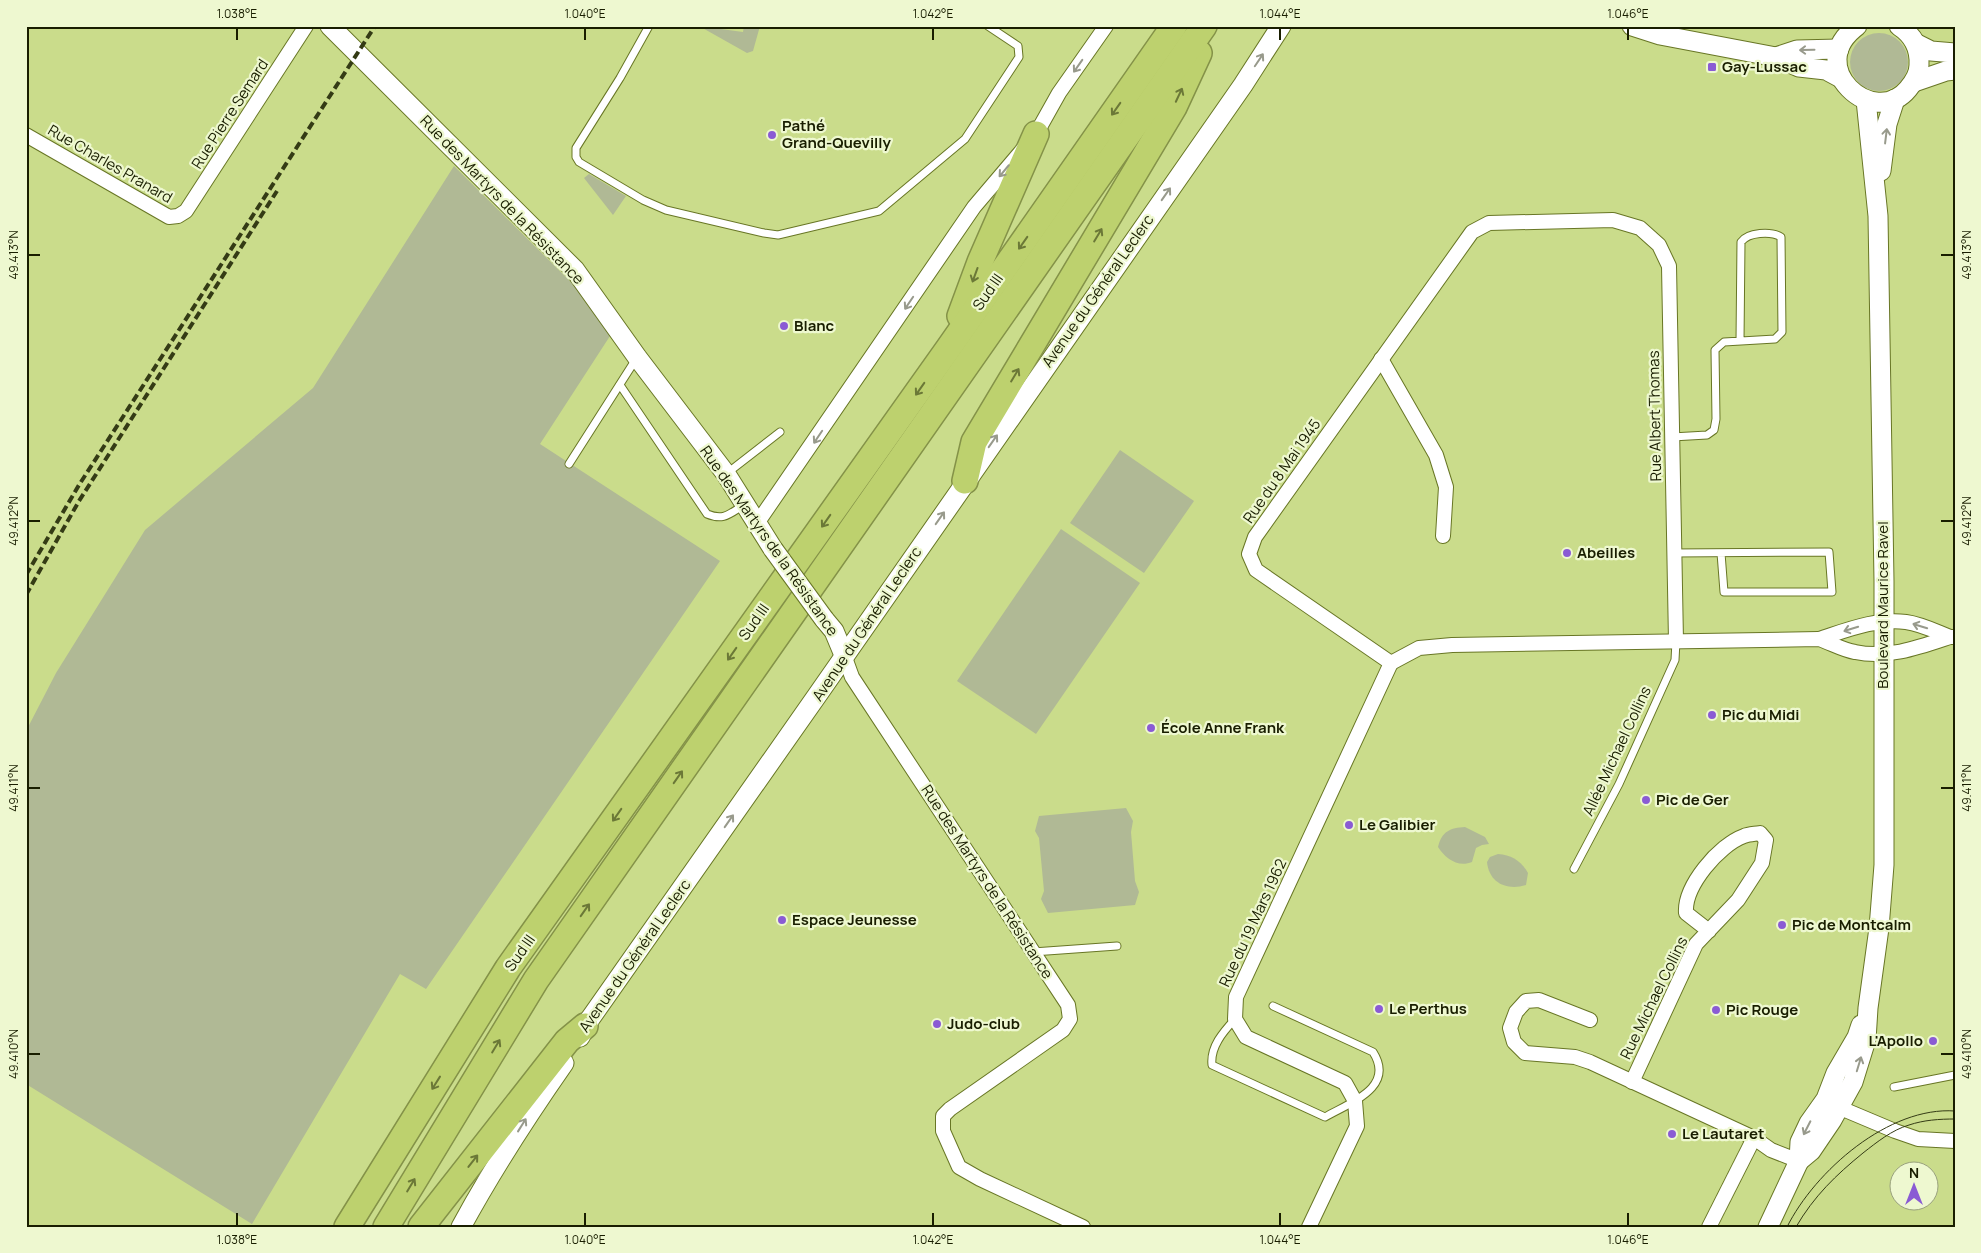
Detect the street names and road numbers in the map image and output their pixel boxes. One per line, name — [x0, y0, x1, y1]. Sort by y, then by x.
street label: Rue Pierre Semard — [186, 55, 273, 173]
street label: Rue des Martyrs de la Résistance — [416, 110, 589, 289]
street label: Rue Charles Pranard — [44, 119, 176, 208]
street label: Avenue du Général Leclerc — [1037, 210, 1158, 371]
street label: Sud III — [967, 269, 1008, 314]
street label: Rue Albert Thomas — [1643, 350, 1666, 482]
street label: Rue du 8 Mai 1945 — [1238, 414, 1325, 527]
street label: Rue des Martyrs de la Résistance — [696, 441, 843, 640]
street label: Boulevard Maurice Ravel — [1872, 521, 1893, 689]
street label: Avenue du Général Leclerc — [807, 542, 926, 705]
street label: Sud III — [733, 599, 774, 644]
street label: Allée Michael Collins — [1577, 682, 1656, 819]
street label: Rue des Martyrs de la Résistance — [917, 781, 1058, 983]
street label: Rue du 19 Mars 1962 — [1214, 855, 1291, 990]
street label: Avenue du Général Leclerc — [574, 875, 695, 1036]
street label: Sud III — [499, 930, 540, 975]
street label: Rue Michael Collins — [1615, 933, 1692, 1063]

